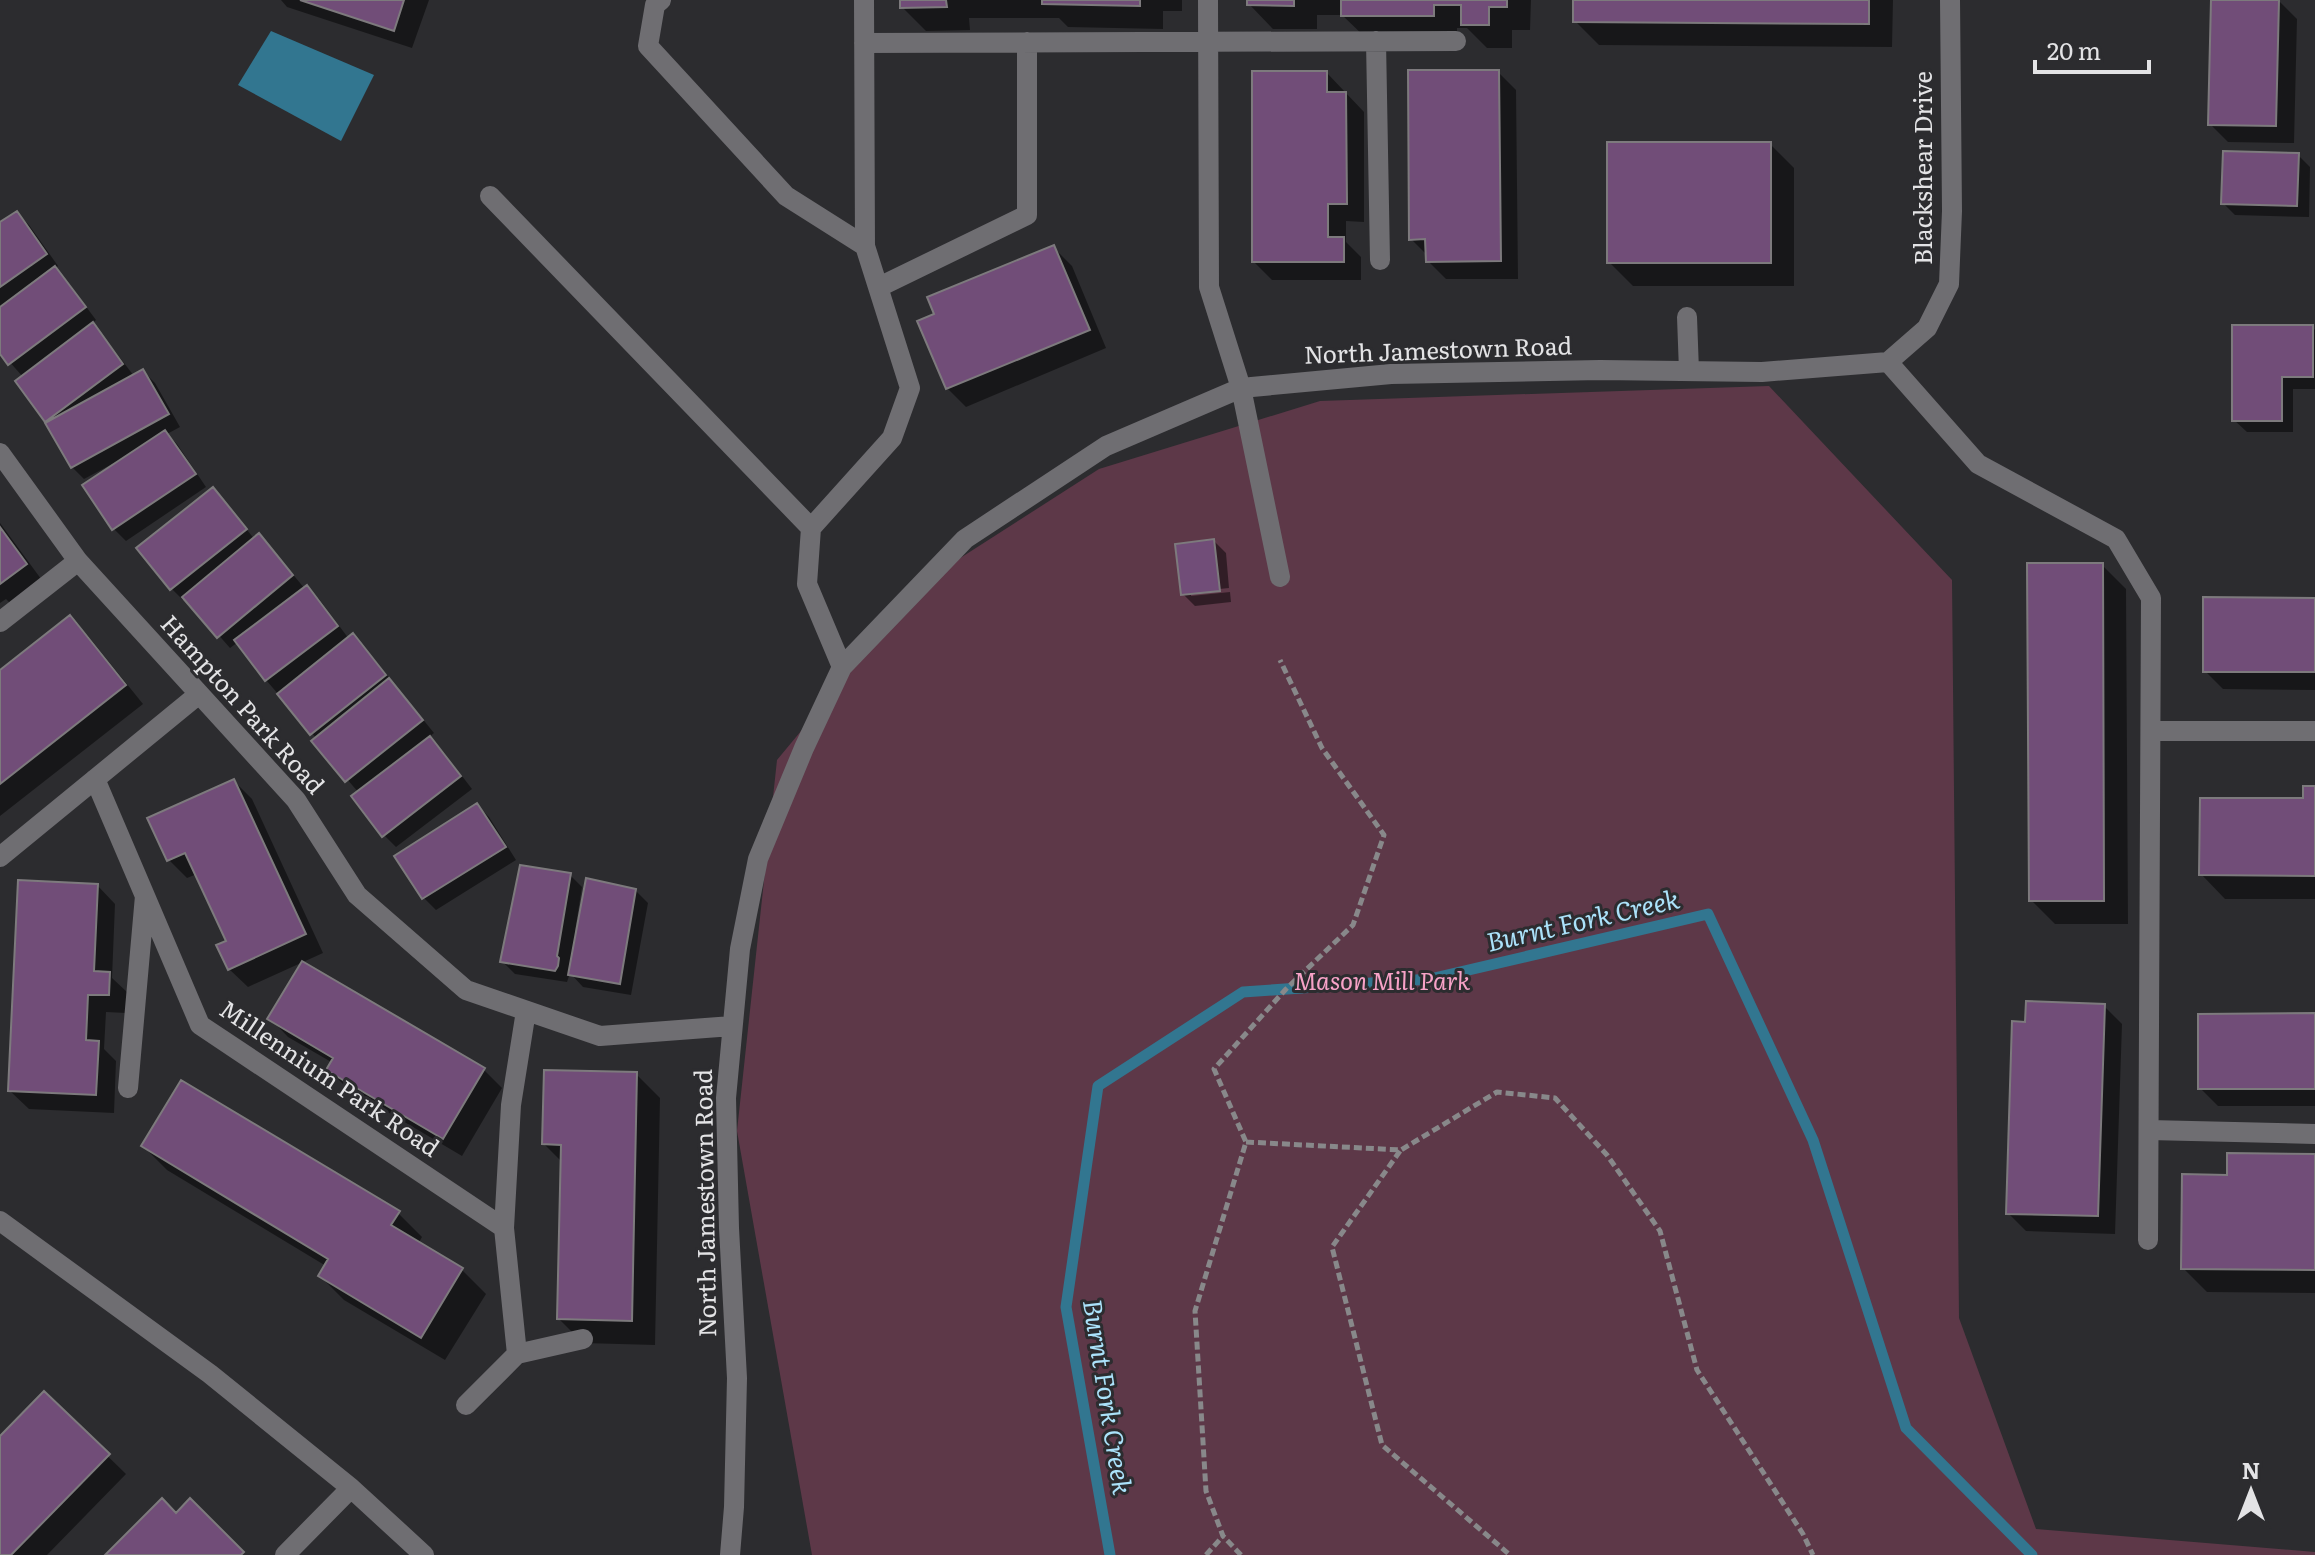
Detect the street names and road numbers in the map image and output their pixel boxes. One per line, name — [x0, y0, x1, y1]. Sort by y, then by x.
street label: Blackshear Drive — [1904, 71, 1939, 265]
street label: North Jamestown Road — [1303, 326, 1573, 371]
street label: Hampton Park Road — [154, 606, 334, 801]
street label: Millennium Park Road — [214, 990, 448, 1164]
street label: North Jamestown Road — [684, 1068, 723, 1337]

